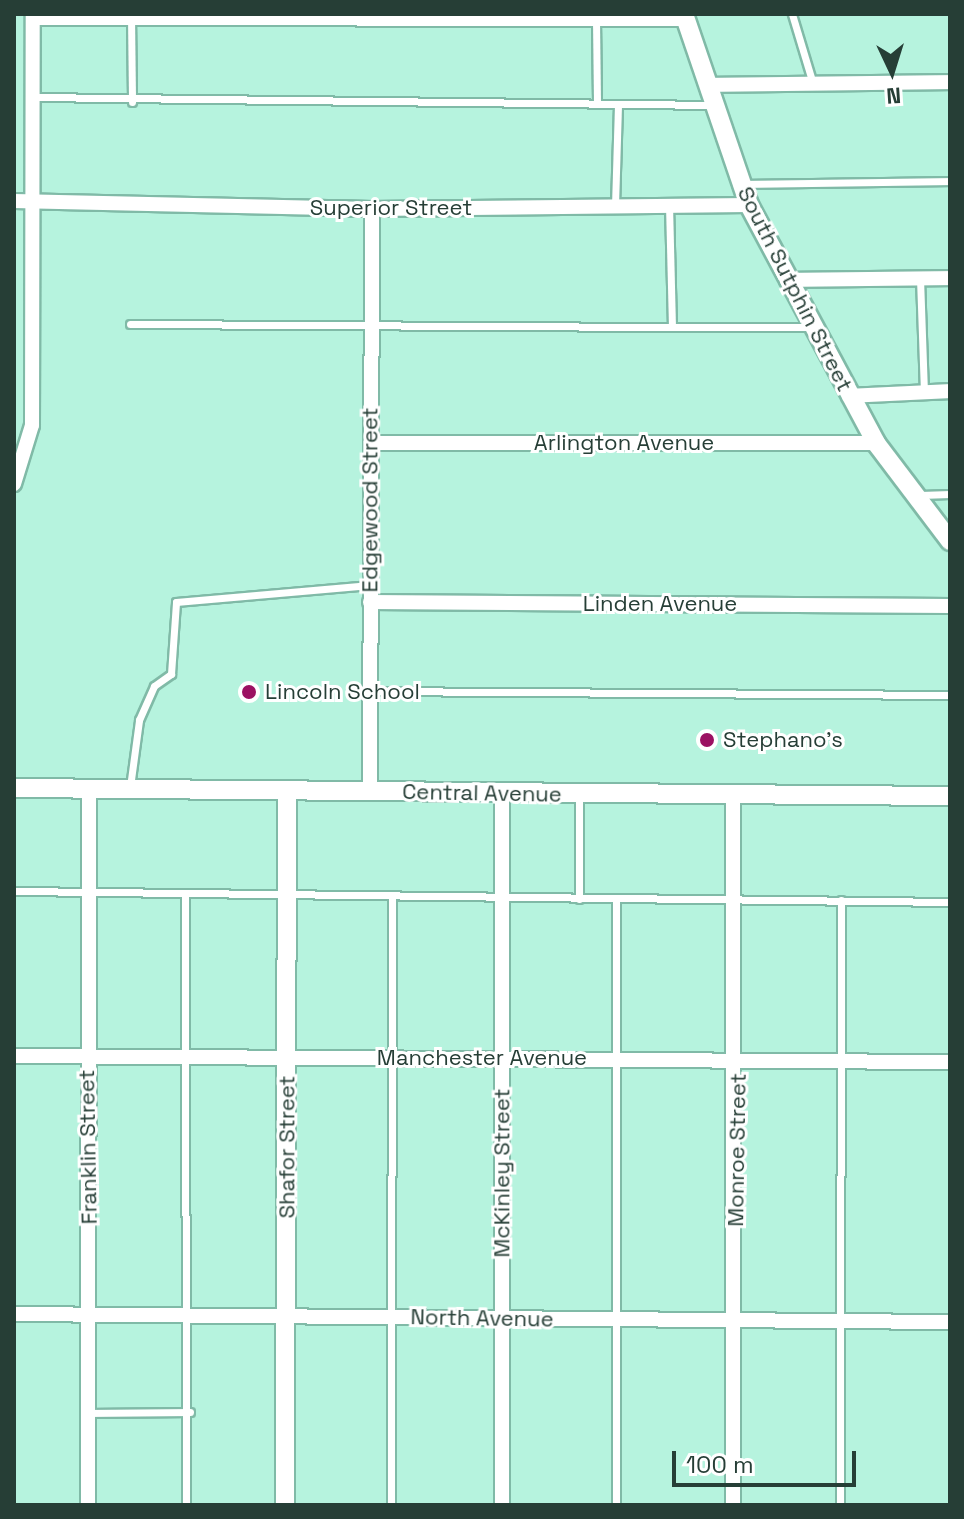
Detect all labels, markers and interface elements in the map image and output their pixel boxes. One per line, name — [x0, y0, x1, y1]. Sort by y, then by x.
north arrow — [852, 32, 932, 112]
text: N — [885, 81, 902, 110]
street label: South Sutphin Street — [732, 182, 858, 396]
street label: Superior Street — [310, 195, 472, 221]
street label: Edgewood Street — [357, 407, 383, 593]
street label: Arlington Avenue — [534, 430, 714, 456]
street label: Linden Avenue — [583, 591, 737, 617]
place label: Lincoln School — [265, 679, 420, 705]
marker: Lincoln School — [240, 683, 258, 701]
place label: Stephano’s — [723, 727, 843, 753]
marker: Stephano’s — [698, 731, 716, 749]
street label: Central Avenue — [402, 778, 562, 808]
street label: Manchester Avenue — [377, 1045, 587, 1071]
street label: Franklin Street — [73, 1069, 103, 1225]
street label: Monroe Street — [722, 1073, 752, 1227]
street label: Shafor Street — [274, 1076, 300, 1218]
street label: McKinley Street — [489, 1088, 515, 1258]
street label: North Avenue — [410, 1304, 554, 1332]
scale bar — [676, 1435, 860, 1485]
text: 100 m — [686, 1449, 754, 1480]

